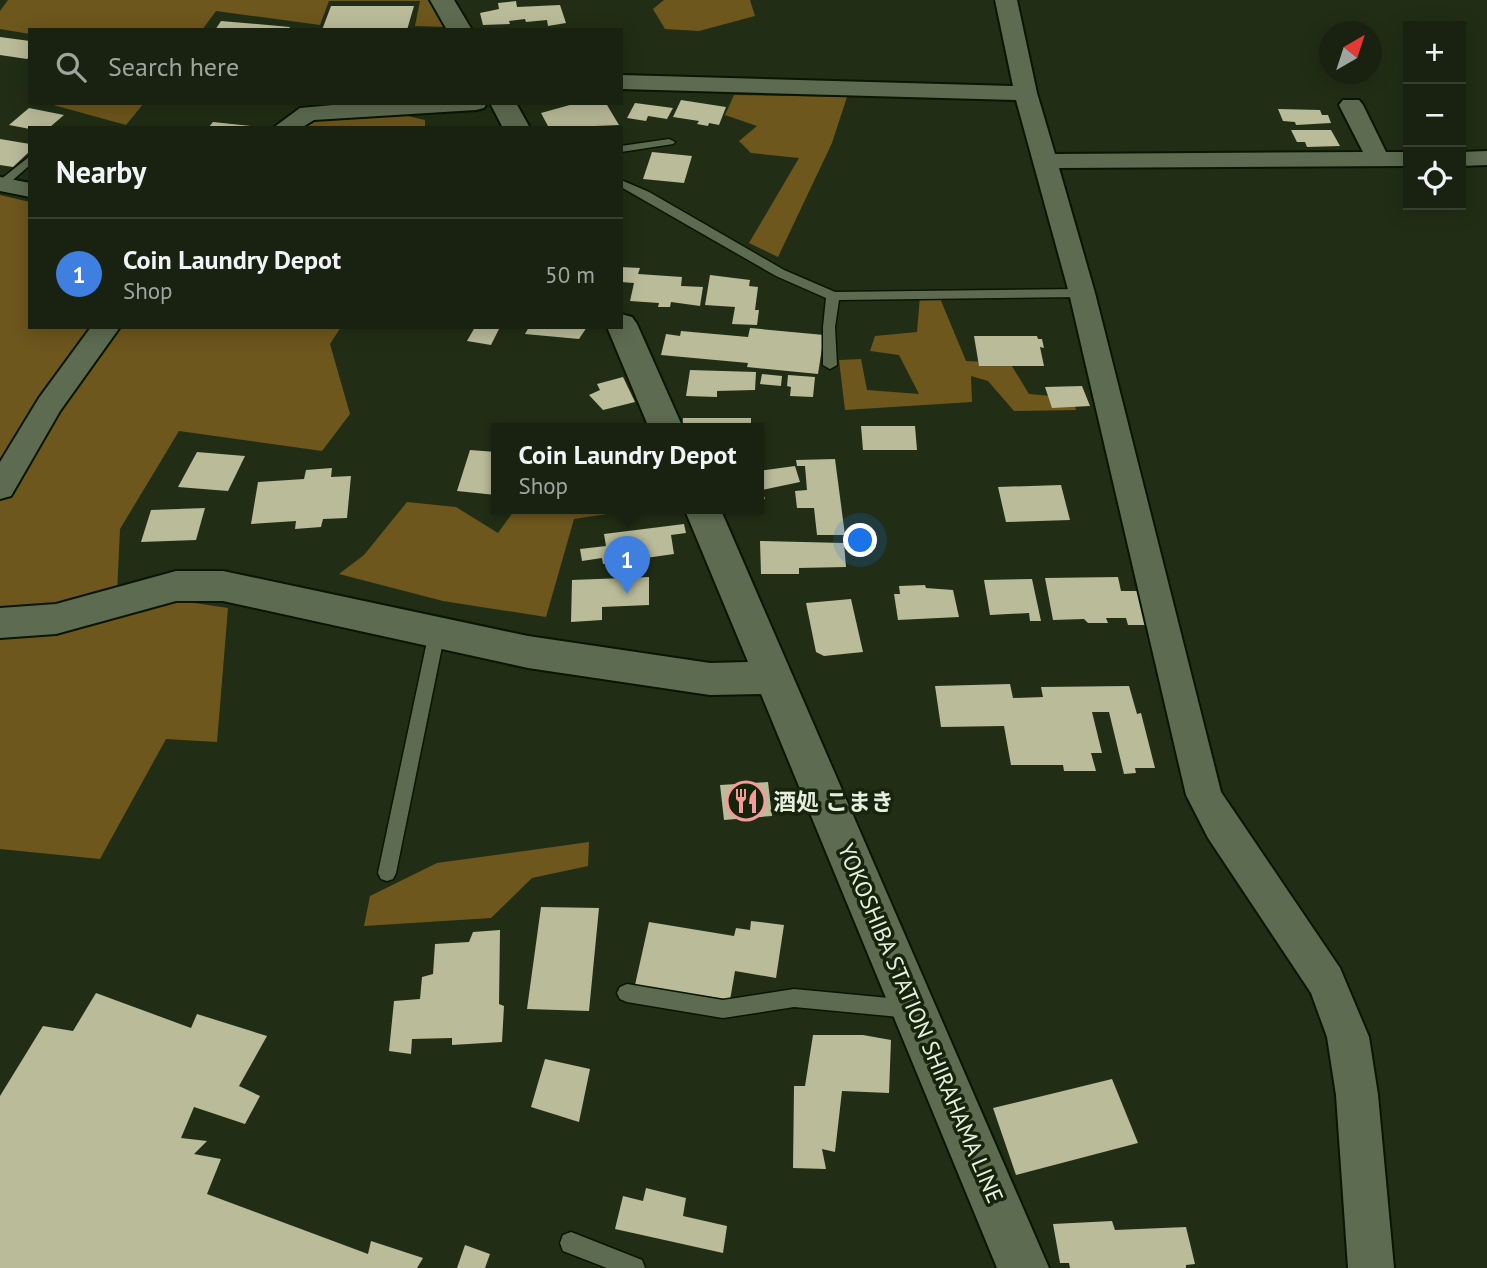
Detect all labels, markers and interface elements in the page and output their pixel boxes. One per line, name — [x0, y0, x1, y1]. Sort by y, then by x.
north arrow — [1319, 21, 1382, 84]
map controls — [1403, 21, 1466, 210]
button: + — [1403, 21, 1466, 84]
search box — [28, 28, 623, 105]
icon: search — [52, 48, 90, 86]
text: Search here — [108, 50, 239, 83]
button: − — [1403, 84, 1466, 147]
button: locate — [1403, 147, 1466, 210]
text: Nearby — [56, 152, 146, 191]
text: Coin Laundry Depot — [123, 243, 341, 276]
text: 1 — [72, 260, 86, 289]
text: 50 m — [545, 260, 595, 289]
text: Shop — [123, 276, 173, 305]
popup — [491, 423, 764, 514]
text: Coin Laundry Depot — [518, 438, 737, 471]
text: Shop — [518, 471, 568, 500]
your location — [843, 523, 877, 557]
pin: 1 — [604, 536, 650, 594]
restaurant icon: 酒処 こまき — [725, 780, 767, 822]
place label: 酒処 こまき — [773, 787, 894, 816]
street label: YOKOSHIBA STATION SHIRAHAMA LINE — [832, 839, 1010, 1207]

